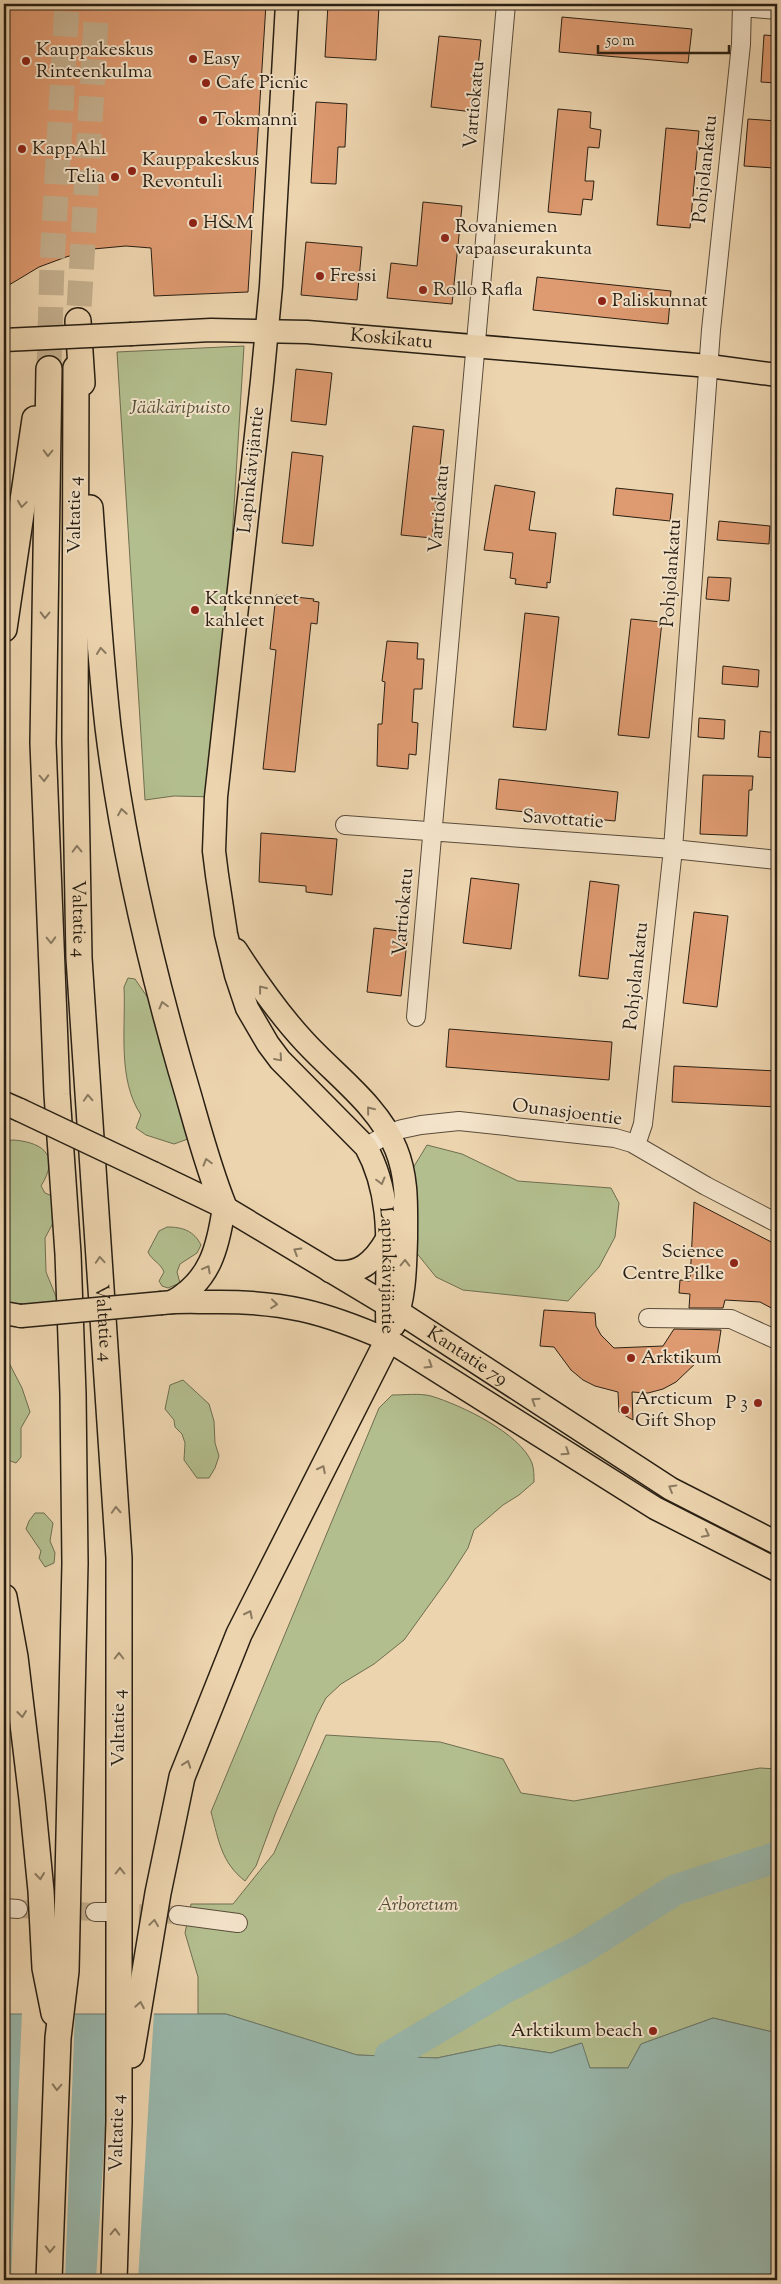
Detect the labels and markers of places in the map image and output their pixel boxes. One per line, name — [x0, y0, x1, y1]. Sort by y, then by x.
place label: Kauppakeskus Rinteenkulma — [36, 37, 154, 86]
place label: Easy — [203, 46, 241, 73]
marker: Easy — [187, 53, 199, 65]
marker: Kauppakeskus Rinteenkulma — [20, 55, 32, 67]
place label: Cafe Picnic — [216, 70, 309, 97]
marker: Cafe Picnic — [200, 77, 212, 89]
place label: Tokmanni — [213, 107, 298, 134]
marker: Tokmanni — [197, 114, 209, 126]
place label: KappAhl — [32, 136, 106, 163]
marker: KappAhl — [16, 143, 28, 155]
place label: Kauppakeskus Revontuli — [142, 147, 260, 196]
place label: Telia — [65, 164, 105, 191]
marker: Kauppakeskus Revontuli — [126, 165, 138, 177]
marker: Telia — [109, 171, 121, 183]
place label: H&M — [203, 210, 254, 237]
place label: Rovaniemen vapaaseurakunta — [455, 214, 592, 263]
marker: H&M — [187, 217, 199, 229]
marker: Rovaniemen vapaaseurakunta — [439, 232, 451, 244]
place label: Fressi — [330, 263, 377, 290]
marker: Fressi — [314, 270, 326, 282]
place label: Rollo Rafla — [433, 277, 523, 304]
marker: Rollo Rafla — [417, 284, 429, 296]
place label: Paliskunnat — [612, 288, 708, 315]
marker: Paliskunnat — [596, 295, 608, 307]
place label: Katkenneet kahleet — [205, 586, 300, 635]
marker: Katkenneet kahleet — [189, 604, 201, 616]
place label: Science Centre Pilke — [623, 1239, 724, 1288]
marker: Science Centre Pilke — [728, 1257, 740, 1269]
place label: Arktikum — [641, 1345, 722, 1372]
marker: Arktikum — [625, 1352, 637, 1364]
place label: Arcticum Gift Shop — [635, 1386, 716, 1435]
place label: P 3 — [726, 1390, 748, 1417]
marker: P 3 — [752, 1397, 764, 1409]
marker: Arcticum Gift Shop — [619, 1404, 631, 1416]
place label: Arktikum beach — [511, 2018, 643, 2045]
marker: Arktikum beach — [647, 2025, 659, 2037]

